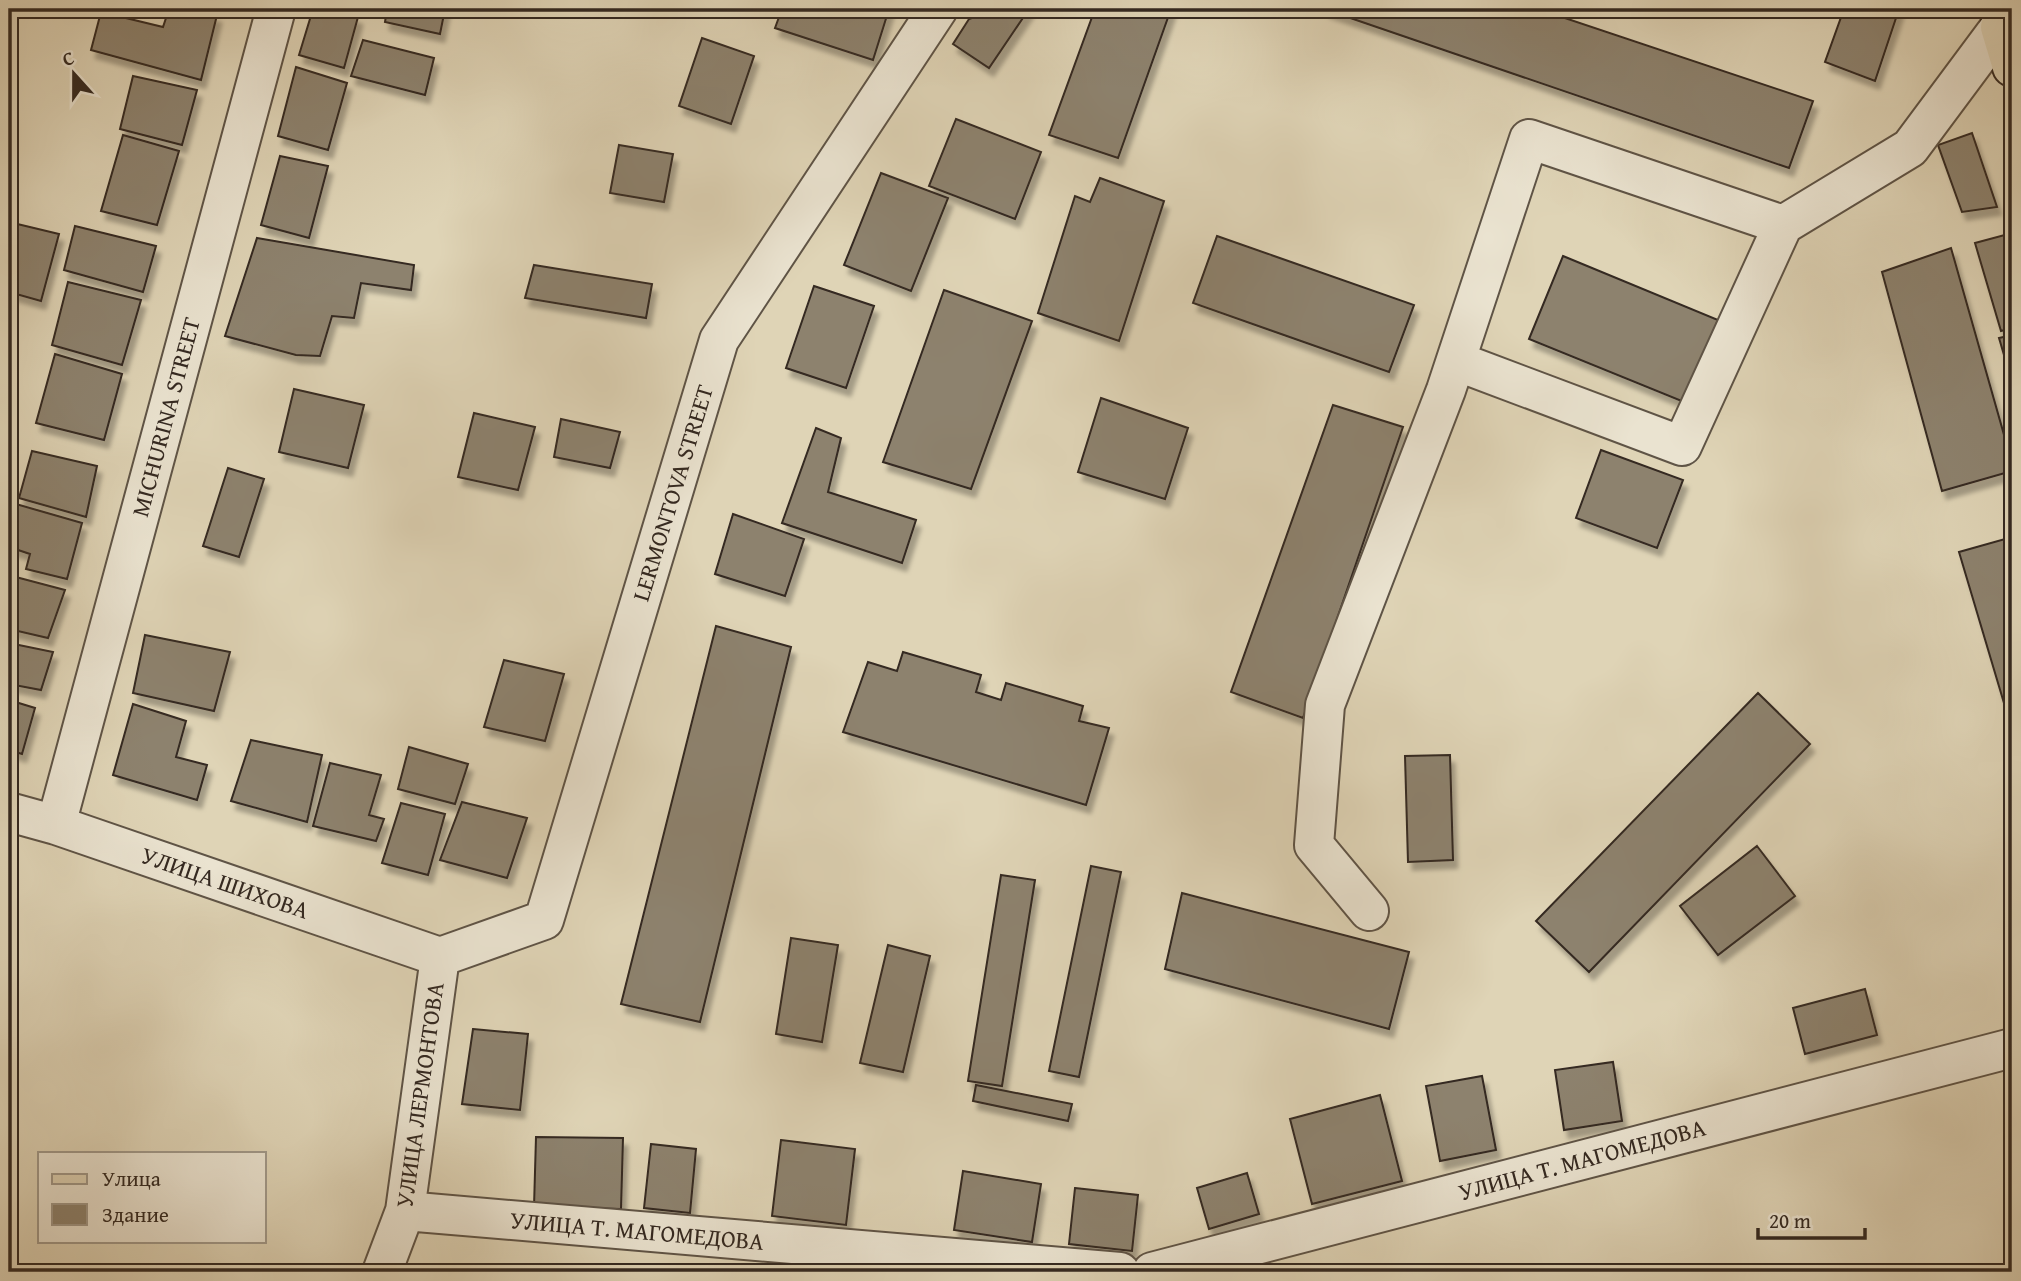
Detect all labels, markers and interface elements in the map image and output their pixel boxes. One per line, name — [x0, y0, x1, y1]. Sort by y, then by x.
north arrow — [38, 38, 108, 108]
text: С — [58, 43, 78, 73]
street label: MICHURINA STREET — [122, 313, 209, 521]
street label: LERMONTOVA STREET — [623, 380, 722, 605]
street label: УЛИЦА ШИХОВА — [137, 837, 314, 928]
street label: УЛИЦА ЛЕРМОНТОВА — [386, 980, 453, 1210]
street label: УЛИЦА Т. МАГОМЕДОВА — [1454, 1110, 1710, 1209]
legend — [38, 1152, 266, 1242]
text: Улица — [102, 1163, 161, 1194]
scale bar — [1758, 1197, 1865, 1241]
text: Здание — [102, 1199, 169, 1230]
street label: УЛИЦА Т. МАГОМЕДОВА — [509, 1202, 766, 1259]
text: 20 m — [1769, 1205, 1811, 1236]

